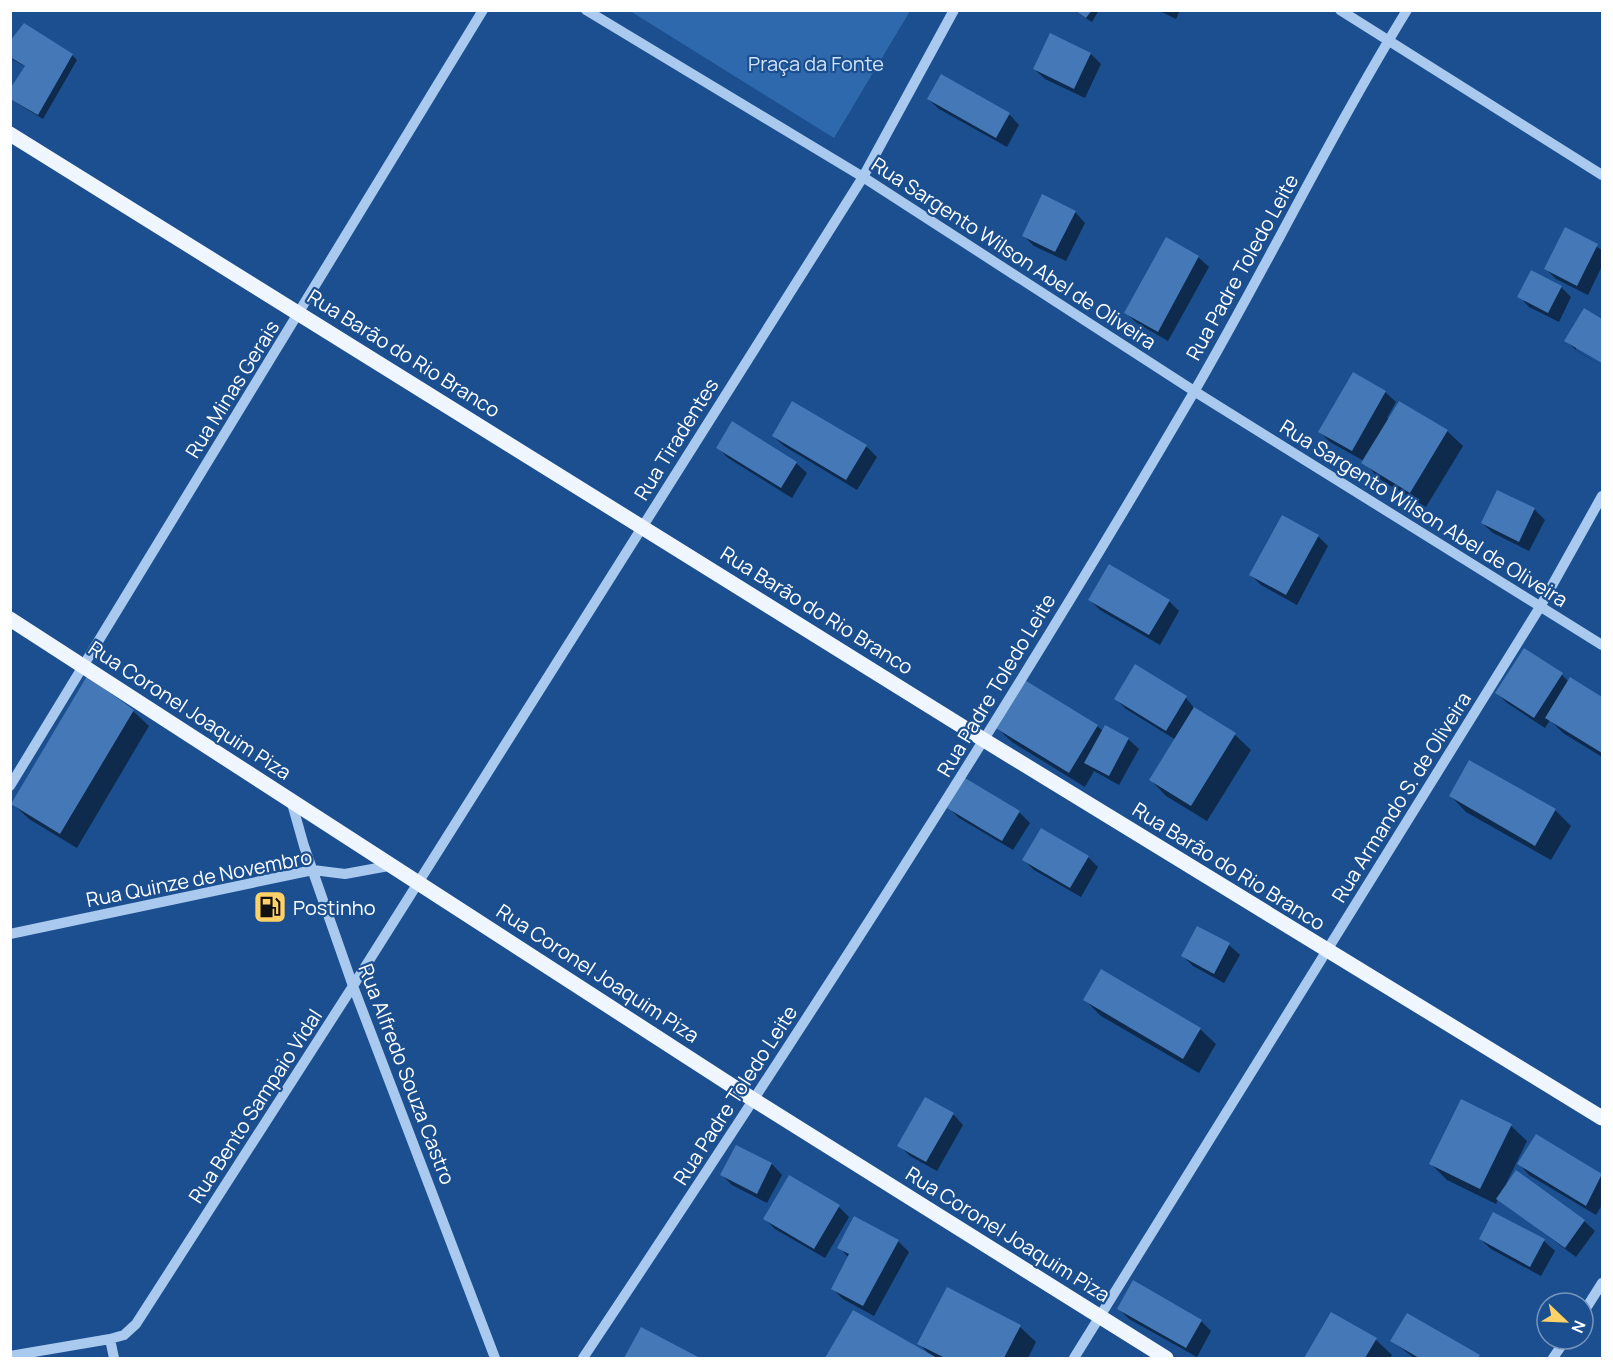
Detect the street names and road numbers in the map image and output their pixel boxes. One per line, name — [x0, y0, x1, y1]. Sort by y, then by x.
street label: Rua Sargento Wilson Abel de Oliveira — [866, 151, 1162, 355]
street label: Rua Padre Toledo Leite — [1180, 169, 1304, 365]
street label: Rua Barão do Rio Branco — [303, 283, 505, 423]
street label: Rua Minas Gerais — [179, 315, 285, 463]
street label: Rua Tiradentes — [628, 373, 724, 505]
street label: Rua Sargento Wilson Abel de Oliveira — [1275, 413, 1573, 613]
street label: Rua Barão do Rio Branco — [716, 540, 918, 680]
street label: Rua Padre Toledo Leite — [931, 588, 1061, 782]
street label: Rua Coronel Joaquim Piza — [84, 634, 296, 786]
street label: Rua Armando S. de Oliveira — [1325, 687, 1477, 907]
street label: Rua Barão do Rio Branco — [1128, 796, 1330, 936]
street label: Rua Quinze de Novembro — [84, 843, 314, 913]
street label: Rua Coronel Joaquim Piza — [492, 897, 704, 1049]
street label: Rua Alfredo Souza Castro — [352, 960, 462, 1188]
street label: Rua Padre Toledo Leite — [667, 1000, 803, 1190]
street label: Rua Bento Sampaio Vidal — [182, 1004, 328, 1208]
street label: Rua Coronel Joaquim Piza — [901, 1160, 1115, 1308]

